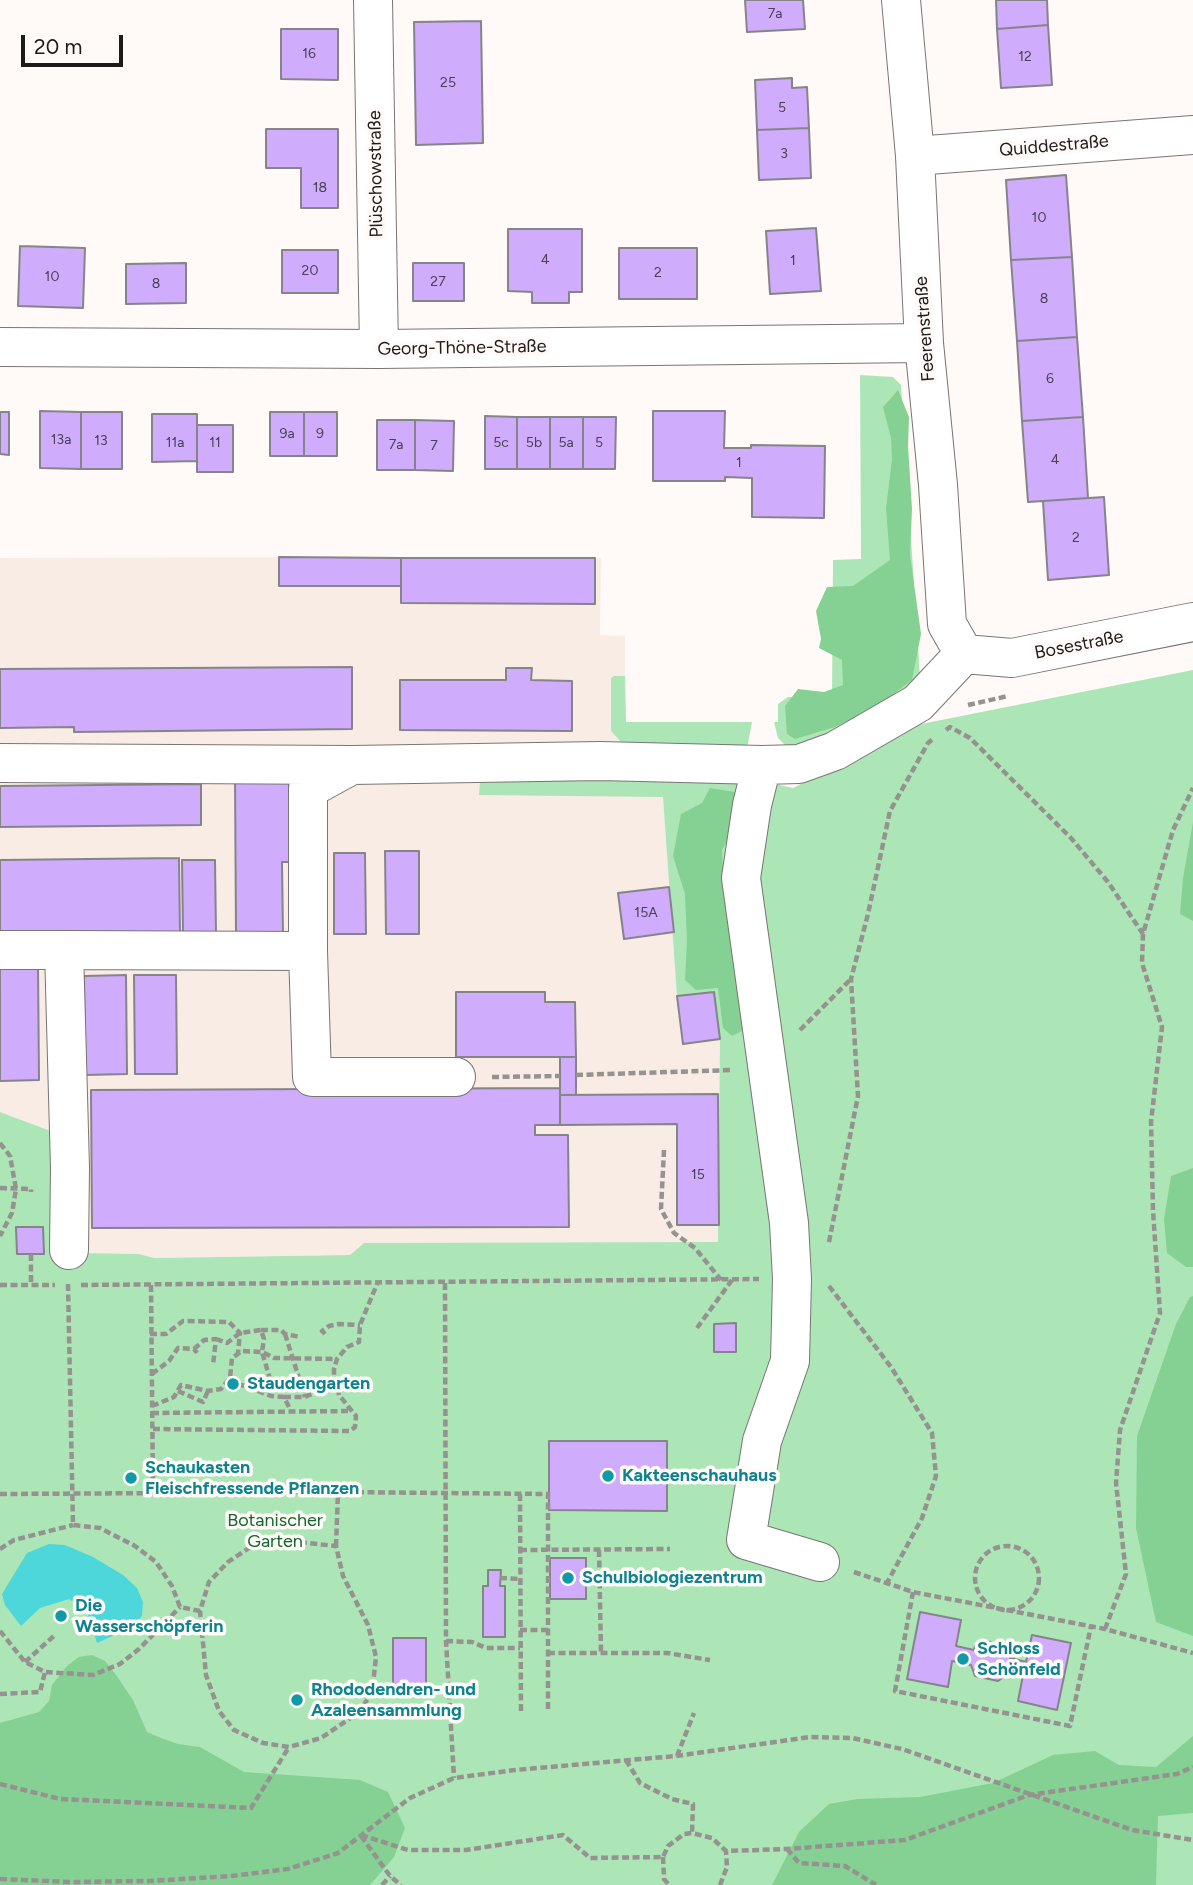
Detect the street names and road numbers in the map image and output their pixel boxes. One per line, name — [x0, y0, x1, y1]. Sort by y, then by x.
street label: Plüschowstraße — [364, 110, 388, 238]
street label: Quiddestraße — [998, 130, 1110, 162]
street label: Feerenstraße — [911, 276, 939, 382]
street label: Georg-Thöne-Straße — [377, 336, 547, 360]
street label: Bosestraße — [1033, 626, 1125, 664]

